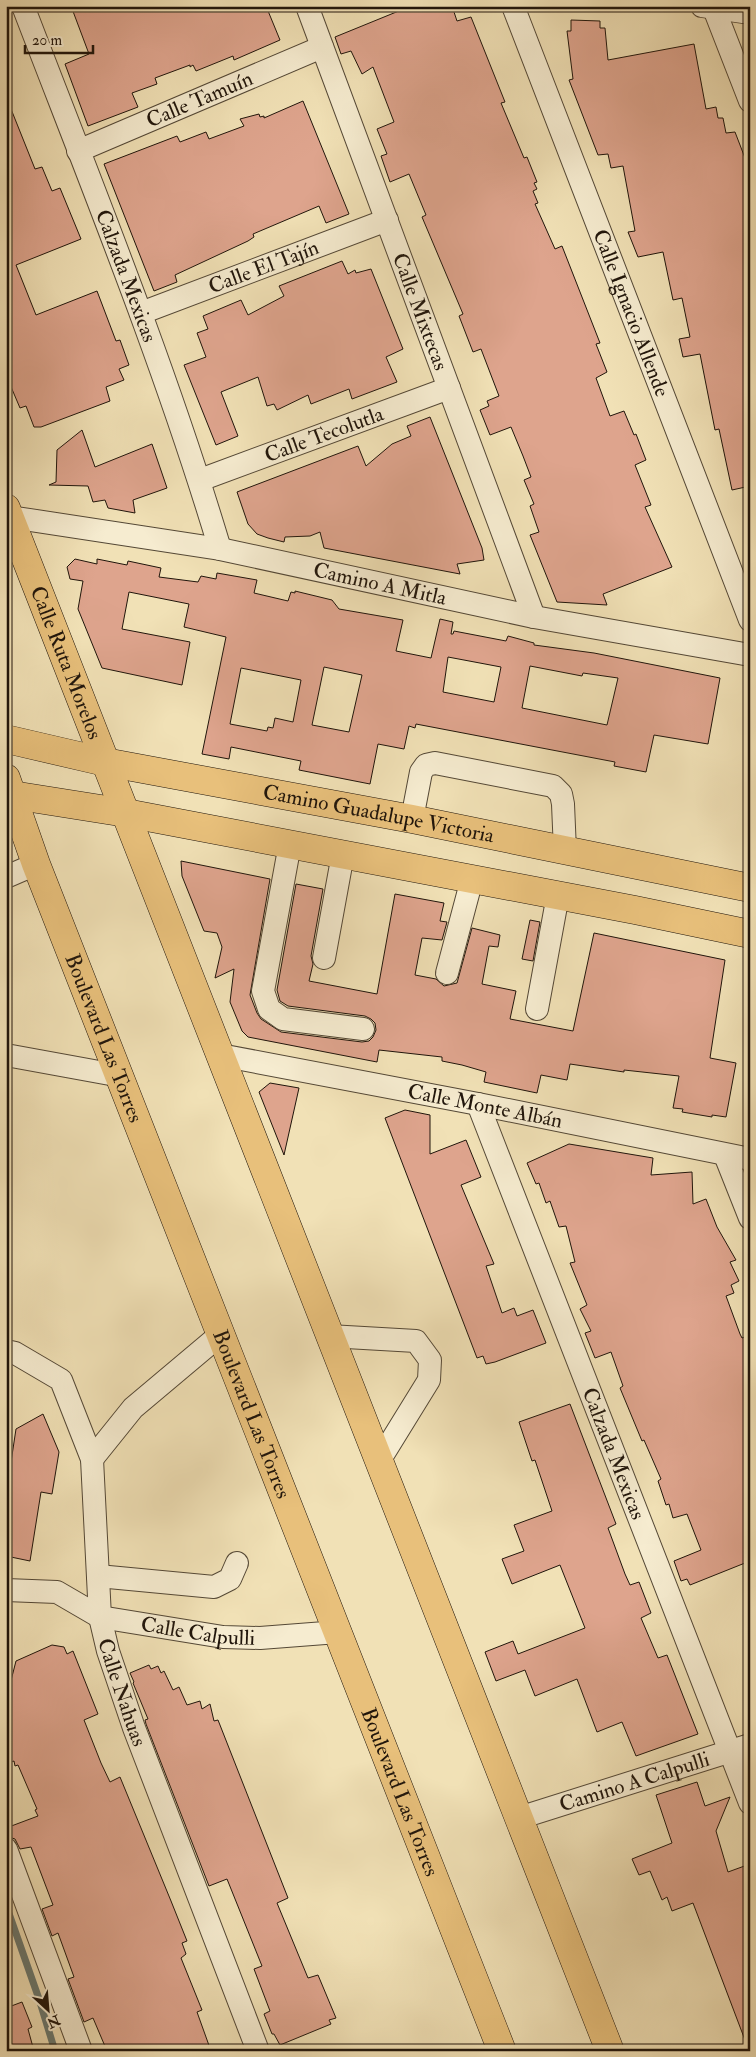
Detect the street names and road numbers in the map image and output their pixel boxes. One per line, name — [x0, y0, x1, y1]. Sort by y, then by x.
street label: Calle Tamuín — [142, 65, 257, 134]
street label: Calzada Mexicas — [89, 206, 163, 346]
street label: Calle Ignacio Allende — [587, 225, 676, 401]
street label: Calle El Tajín — [205, 233, 323, 300]
street label: Calle Mixtecas — [386, 249, 455, 374]
street label: Calle Tecolutla — [261, 400, 387, 469]
street label: Camino A Mitla — [311, 556, 449, 611]
street label: Calle Ruta Morelos — [24, 582, 109, 743]
street label: Camino Guadalupe Victoria — [261, 778, 497, 849]
street label: Boulevard Las Torres — [59, 950, 150, 1126]
street label: Calle Monte Albán — [406, 1077, 565, 1134]
street label: Boulevard Las Torres — [207, 1326, 297, 1502]
street label: Calzada Mexicas — [576, 1384, 652, 1523]
street label: Calle Calpulli — [139, 1610, 256, 1651]
street label: Calle Nahuas — [92, 1636, 153, 1750]
street label: Boulevard Las Torres — [355, 1704, 446, 1880]
street label: Camino A Calpulli — [556, 1745, 713, 1818]

